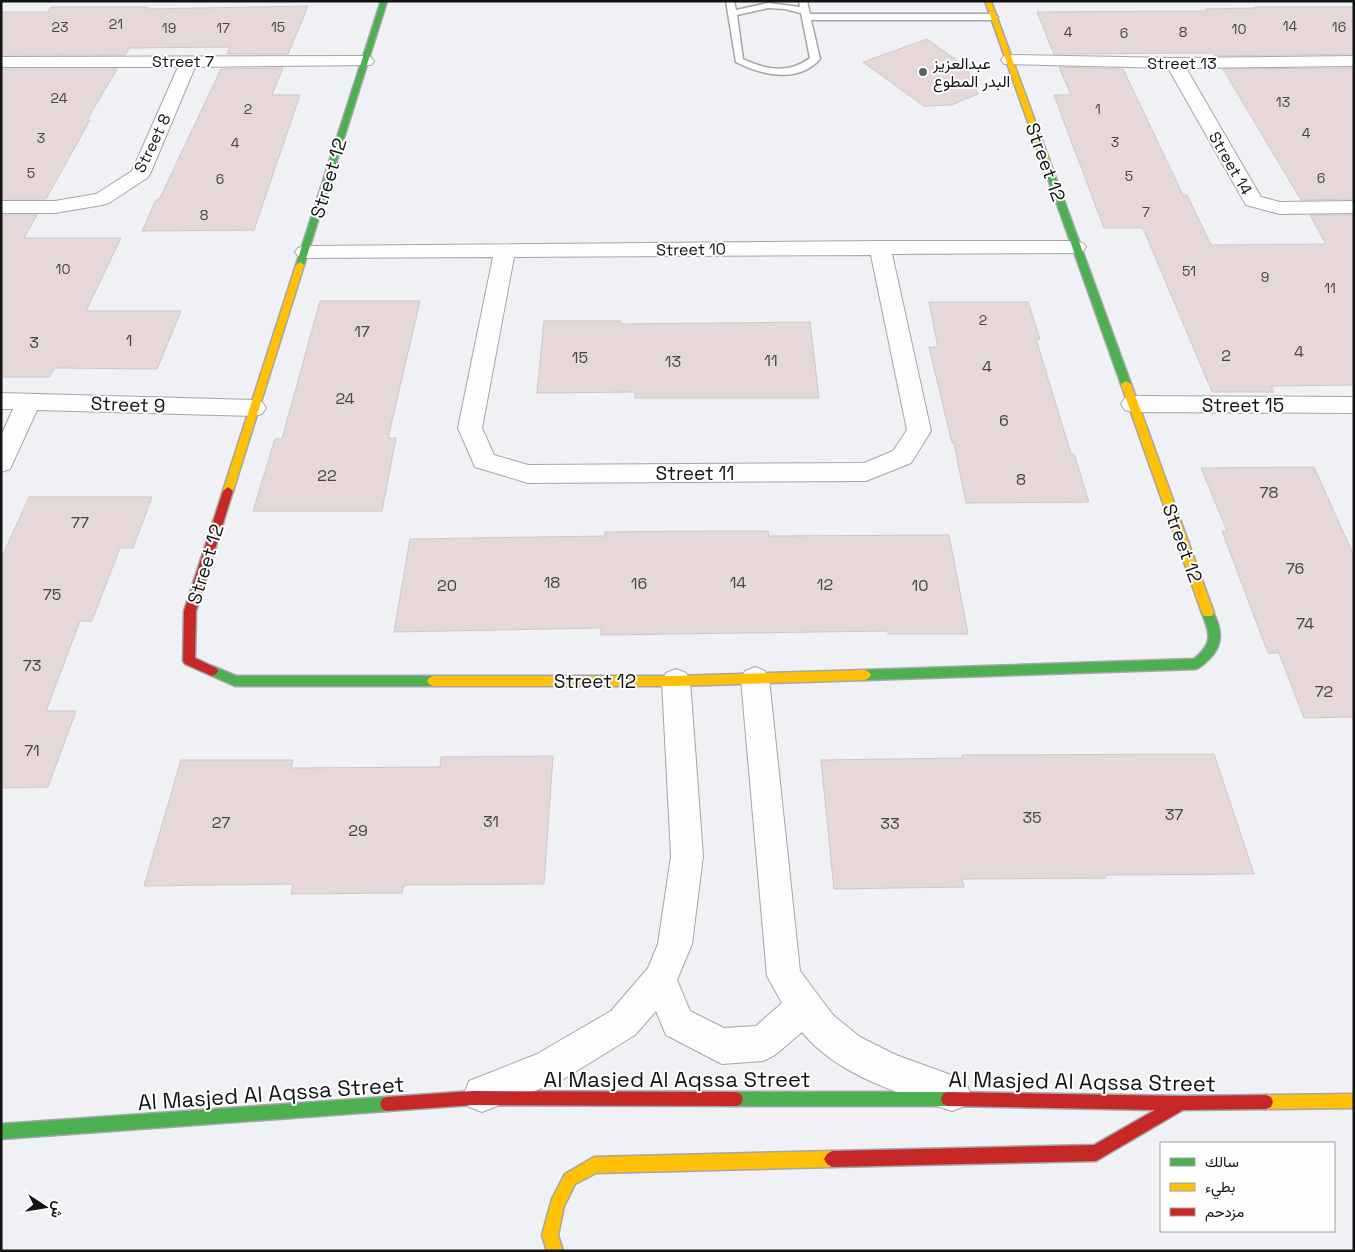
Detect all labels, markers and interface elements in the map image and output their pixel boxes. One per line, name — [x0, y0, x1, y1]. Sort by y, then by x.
house number: 21 — [109, 15, 123, 33]
house number: 14 — [1283, 17, 1298, 35]
house number: 23 — [52, 18, 68, 36]
house number: 15 — [271, 18, 285, 36]
house number: 16 — [1332, 18, 1346, 36]
house number: 19 — [162, 19, 176, 37]
house number: 17 — [216, 19, 230, 37]
house number: 10 — [1232, 20, 1246, 38]
house number: 4 — [1064, 23, 1073, 41]
house number: 8 — [1179, 23, 1188, 41]
house number: 6 — [1120, 24, 1128, 42]
street label: Street 7 — [152, 51, 214, 72]
place label: عبدالعزيز البدر المطوع — [932, 53, 1010, 93]
street label: Street 13 — [1147, 53, 1217, 74]
marker: عبدالعزيز البدر المطوع — [917, 66, 929, 78]
house number: 24 — [51, 89, 68, 107]
house number: 13 — [1276, 93, 1290, 111]
house number: 2 — [244, 100, 252, 118]
house number: 1 — [1095, 100, 1101, 118]
street label: Street 8 — [129, 110, 176, 176]
street label: Street 12 — [1020, 119, 1071, 205]
house number: 4 — [1302, 124, 1311, 142]
street label: Street 14 — [1204, 128, 1257, 199]
house number: 3 — [37, 129, 45, 147]
house number: 3 — [1111, 133, 1119, 151]
house number: 4 — [231, 134, 240, 152]
street label: Street 12 — [304, 135, 352, 221]
house number: 5 — [27, 164, 35, 182]
house number: 5 — [1125, 167, 1133, 185]
house number: 6 — [1317, 169, 1325, 187]
house number: 6 — [216, 170, 224, 188]
house number: 7 — [1142, 203, 1150, 221]
house number: 8 — [200, 206, 209, 224]
street label: Street 10 — [656, 238, 726, 261]
house number: 10 — [56, 260, 70, 278]
house number: 51 — [1182, 262, 1196, 280]
house number: 9 — [1261, 268, 1269, 286]
house number: 11 — [1324, 279, 1336, 297]
house number: 2 — [979, 311, 987, 329]
house number: 17 — [354, 321, 370, 342]
house number: 1 — [126, 330, 132, 351]
house number: 3 — [29, 332, 39, 353]
house number: 4 — [1294, 341, 1304, 362]
house number: 2 — [1221, 345, 1231, 366]
house number: 15 — [572, 347, 588, 368]
house number: 11 — [764, 350, 778, 371]
house number: 13 — [665, 351, 681, 372]
house number: 4 — [982, 356, 992, 377]
house number: 24 — [335, 388, 355, 409]
street label: Street 9 — [90, 391, 166, 418]
street label: Street 15 — [1202, 393, 1284, 418]
house number: 6 — [999, 410, 1009, 431]
street label: Street 11 — [656, 461, 734, 486]
house number: 22 — [317, 465, 337, 486]
house number: 8 — [1016, 469, 1026, 490]
house number: 78 — [1260, 482, 1279, 503]
street label: Street 12 — [1157, 500, 1208, 586]
house number: 77 — [71, 512, 89, 533]
street label: Street 12 — [181, 521, 229, 607]
house number: 76 — [1286, 558, 1304, 579]
house number: 18 — [544, 572, 560, 593]
house number: 14 — [730, 572, 746, 593]
house number: 16 — [631, 573, 647, 594]
house number: 12 — [817, 574, 833, 595]
house number: 20 — [437, 575, 457, 596]
house number: 10 — [912, 575, 928, 596]
house number: 75 — [43, 584, 61, 605]
house number: 74 — [1296, 613, 1314, 634]
house number: 73 — [23, 655, 41, 676]
street label: Street 12 — [554, 669, 636, 694]
house number: 72 — [1315, 681, 1333, 702]
house number: 71 — [24, 740, 40, 761]
house number: 37 — [1165, 804, 1183, 825]
house number: 35 — [1022, 807, 1042, 828]
house number: 31 — [483, 811, 499, 832]
house number: 27 — [212, 812, 230, 833]
house number: 33 — [880, 813, 900, 834]
house number: 29 — [348, 820, 368, 841]
street label: Al Masjed Al Aqssa Street — [543, 1065, 811, 1093]
street label: Al Masjed Al Aqssa Street — [948, 1065, 1216, 1097]
street label: Al Masjed Al Aqssa Street — [137, 1070, 405, 1116]
legend — [1160, 1142, 1335, 1232]
text: سالك — [1205, 1152, 1239, 1171]
text: بطيء — [1205, 1177, 1235, 1200]
north arrow — [20, 1182, 70, 1232]
text: ش — [47, 1200, 68, 1220]
text: مزدحم — [1205, 1202, 1244, 1222]

